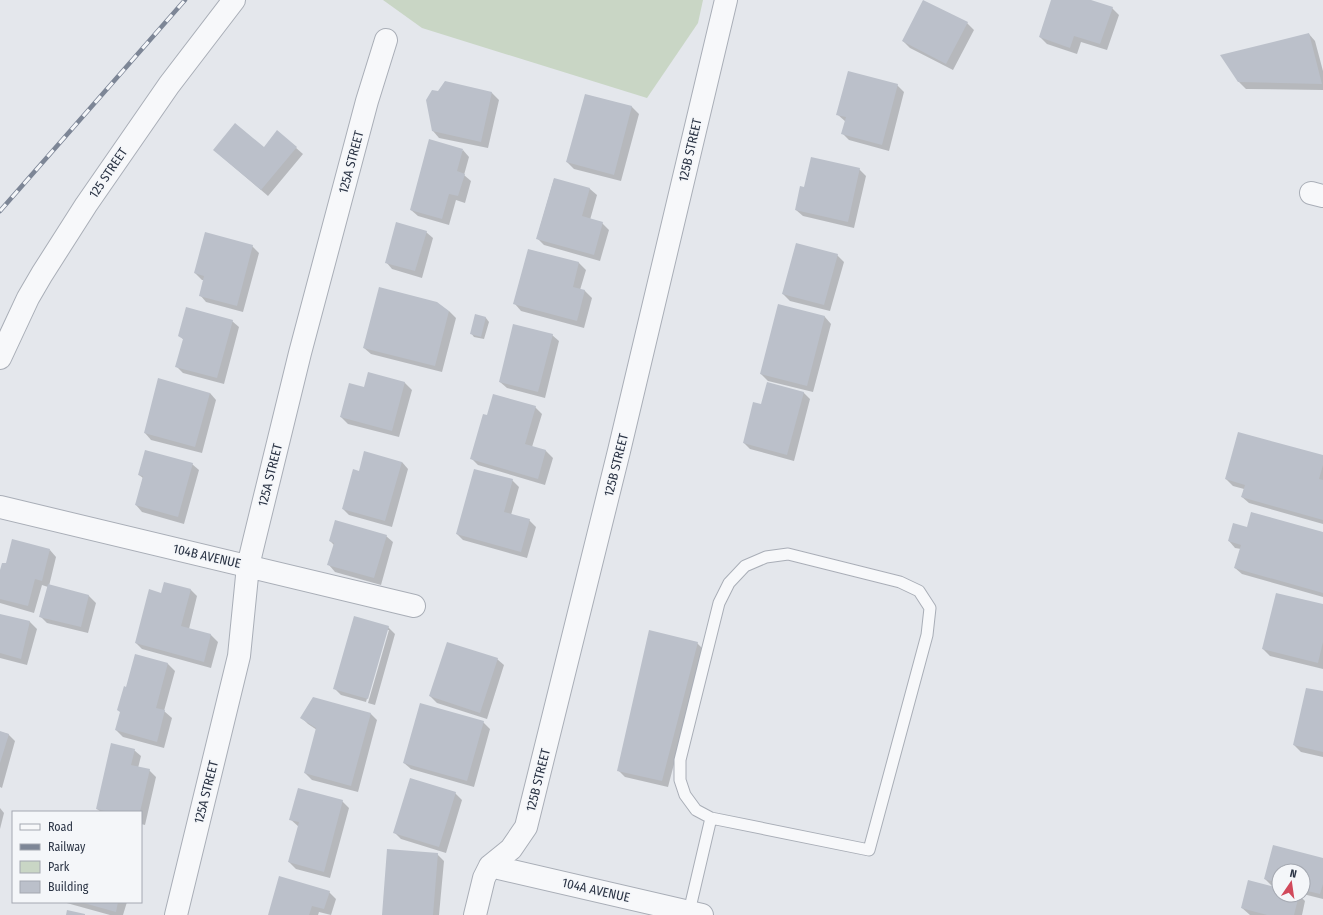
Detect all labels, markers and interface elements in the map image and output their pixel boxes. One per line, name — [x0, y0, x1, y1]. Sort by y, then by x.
street label: 125B STREET — [675, 117, 705, 183]
street label: 125A STREET — [335, 129, 367, 195]
street label: 125 STREET — [86, 145, 130, 201]
street label: 125B STREET — [601, 432, 631, 498]
street label: 125A STREET — [255, 442, 285, 508]
street label: 104B AVENUE — [172, 541, 242, 571]
street label: 125B STREET — [523, 747, 553, 813]
street label: 125A STREET — [191, 759, 221, 825]
legend — [12, 811, 142, 903]
text: Road — [48, 820, 73, 834]
text: Railway — [48, 840, 86, 854]
text: Park — [48, 860, 70, 874]
north arrow — [1271, 863, 1311, 903]
text: N — [1288, 867, 1298, 881]
street label: 104A AVENUE — [561, 875, 631, 905]
text: Building — [48, 880, 89, 894]

